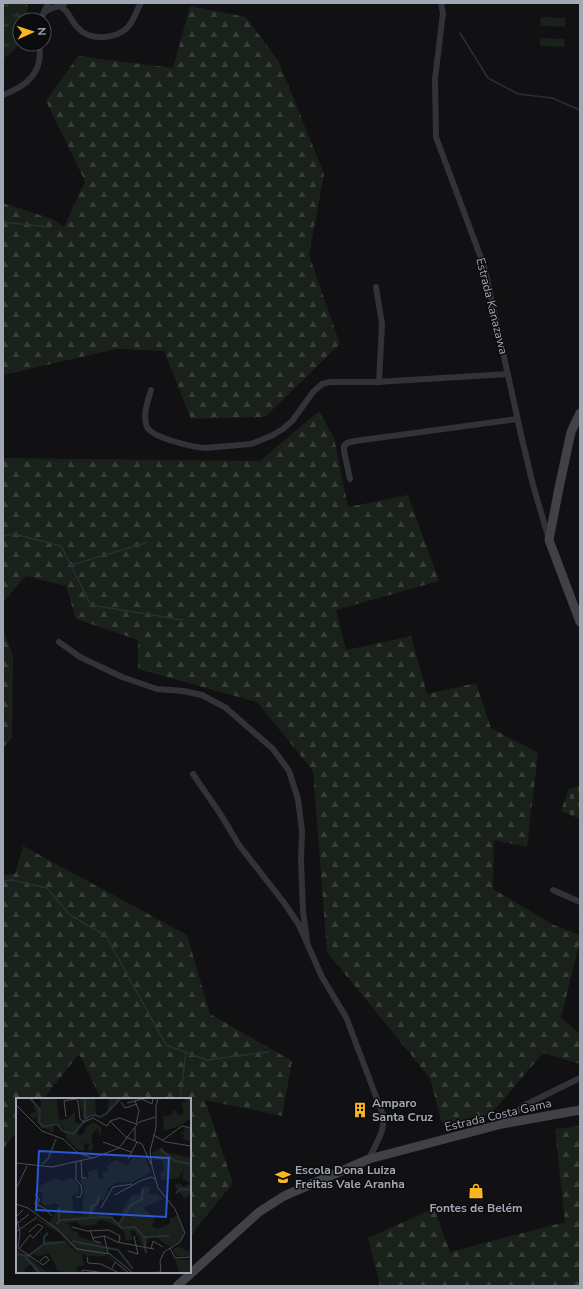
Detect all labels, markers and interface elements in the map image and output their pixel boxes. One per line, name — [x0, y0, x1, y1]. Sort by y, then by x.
north arrow — [12, 12, 52, 52]
text: N — [34, 27, 49, 36]
street label: Estrada Kanazawa — [472, 256, 512, 356]
place label: Amparo Santa Cruz — [372, 1095, 433, 1125]
street label: Estrada Costa Gama — [443, 1095, 553, 1135]
inset map — [16, 1098, 191, 1273]
building icon: Amparo Santa Cruz — [351, 1101, 369, 1119]
place label: Escola Dona Luiza Freitas Vale Aranha — [295, 1162, 405, 1192]
school or university icon: Escola Dona Luiza Freitas Vale Aranha — [274, 1168, 292, 1186]
shop icon: Fontes de Belém — [467, 1182, 485, 1200]
place label: Fontes de Belém — [429, 1200, 523, 1216]

